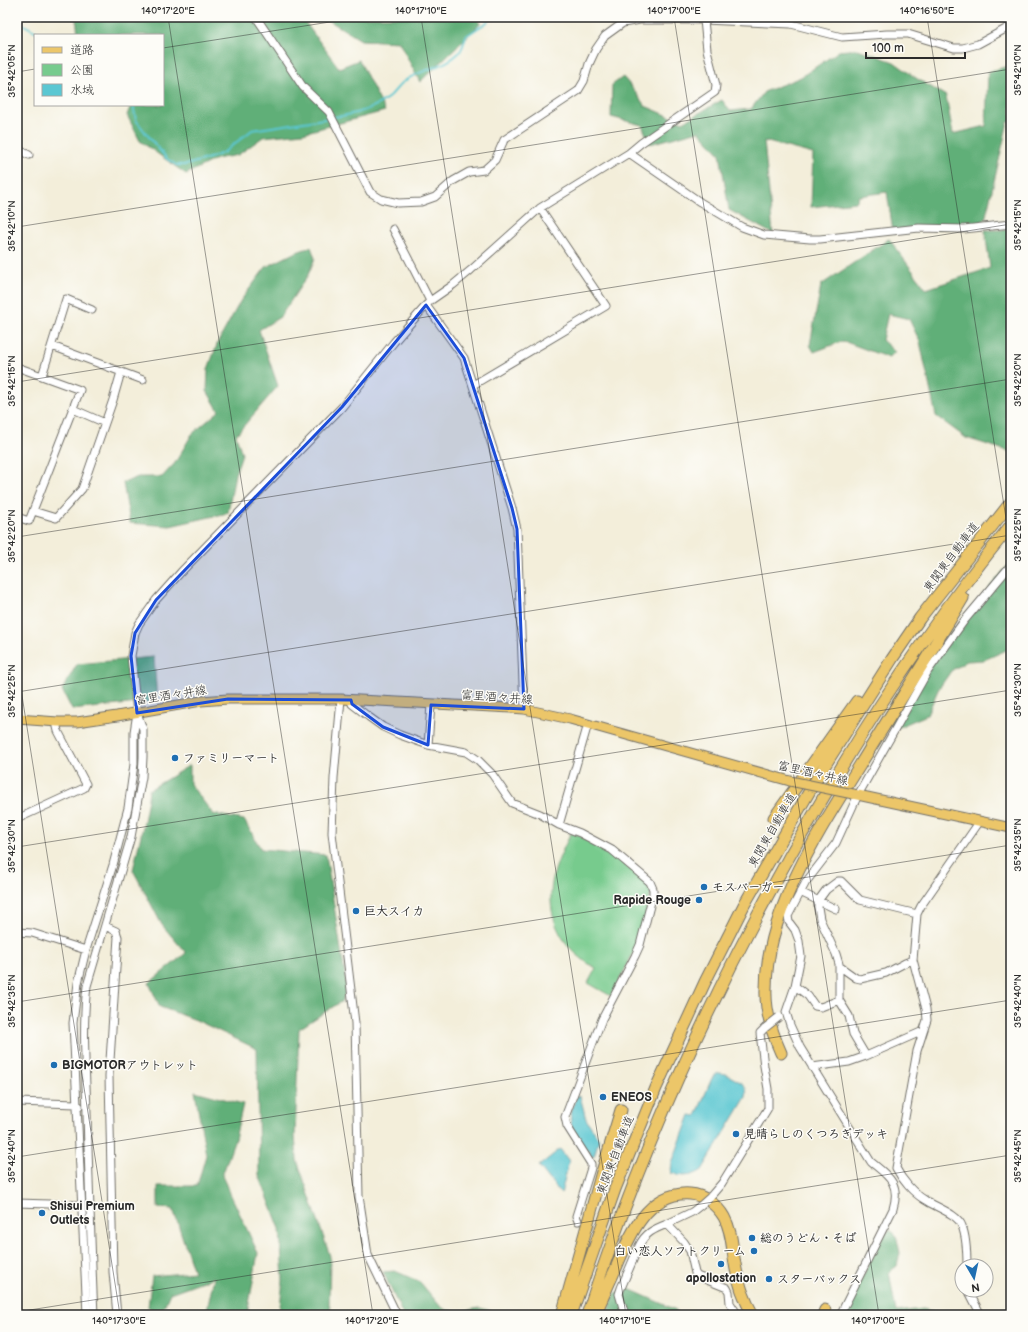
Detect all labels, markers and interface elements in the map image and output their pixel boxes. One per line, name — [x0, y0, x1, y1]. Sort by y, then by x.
text: 140°17'20"E — [141, 5, 195, 17]
text: 140°17'10"E — [395, 5, 447, 17]
text: 140°17'00"E — [647, 5, 701, 17]
text: 140°16'50"E — [900, 5, 955, 17]
legend — [34, 34, 164, 106]
scale bar — [866, 34, 965, 60]
text: 100 m — [872, 41, 904, 56]
text: 道路 — [70, 43, 94, 58]
text: 35°42'05"N — [6, 44, 18, 98]
text: 35°42'10"N — [1012, 44, 1024, 96]
text: 公園 — [70, 63, 94, 78]
text: 水域 — [70, 83, 94, 98]
text: 35°42'15"N — [1012, 199, 1024, 251]
text: 35°42'10"N — [6, 200, 18, 252]
text: 35°42'20"N — [1012, 353, 1024, 407]
text: 35°42'15"N — [6, 355, 18, 407]
text: 35°42'25"N — [1012, 508, 1024, 562]
text: 35°42'20"N — [6, 509, 18, 563]
street label: 東関東自動車道 — [920, 519, 983, 595]
text: 35°42'30"N — [1012, 663, 1024, 717]
text: 35°42'25"N — [6, 664, 18, 718]
street label: 富里酒々井線 — [134, 682, 208, 709]
street label: 富里酒々井線 — [461, 688, 533, 707]
place label: ファミリーマート — [183, 751, 279, 766]
marker: ファミリーマート — [170, 753, 180, 763]
street label: 富里酒々井線 — [776, 758, 850, 789]
street label: 東関東自動車道 — [745, 790, 800, 870]
text: 35°42'35"N — [1012, 818, 1024, 872]
text: 35°42'30"N — [6, 819, 18, 873]
place label: モスバーガー — [712, 880, 784, 895]
marker: モスバーガー — [699, 882, 709, 892]
place label: Rapide Rouge — [613, 893, 691, 908]
marker: Rapide Rouge — [694, 895, 704, 905]
place label: 巨大スイカ — [364, 904, 424, 919]
marker: 巨大スイカ — [351, 906, 361, 916]
text: 35°42'35"N — [6, 974, 18, 1028]
text: 35°42'40"N — [1012, 974, 1024, 1028]
place label: BIGMOTORアウトレット — [62, 1058, 198, 1073]
marker: BIGMOTORアウトレット — [49, 1060, 59, 1070]
place label: ENEOS — [611, 1090, 652, 1105]
marker: ENEOS — [598, 1092, 608, 1102]
street label: 東関東自動車道 — [593, 1113, 638, 1197]
place label: 見晴らしのくつろぎデッキ — [744, 1127, 888, 1142]
text: 35°42'40"N — [6, 1129, 18, 1183]
marker: 見晴らしのくつろぎデッキ — [731, 1129, 741, 1139]
text: 35°42'45"N — [1012, 1129, 1024, 1183]
place label: Shisui Premium Outlets — [50, 1199, 135, 1228]
marker: Shisui Premium Outlets — [37, 1208, 47, 1218]
place label: 総のうどん・そば — [760, 1231, 856, 1246]
marker: 総のうどん・そば — [747, 1233, 757, 1243]
place label: 白い恋人ソフトクリーム — [614, 1244, 746, 1259]
marker: 白い恋人ソフトクリーム — [749, 1246, 759, 1256]
north arrow — [954, 1258, 994, 1298]
marker: apollostation — [716, 1259, 726, 1269]
place label: apollostation — [686, 1271, 757, 1286]
place label: スターバックス — [777, 1272, 861, 1287]
marker: スターバックス — [764, 1274, 774, 1284]
text: N — [970, 1280, 981, 1294]
text: 140°17'30"E — [92, 1315, 146, 1327]
text: 140°17'20"E — [345, 1315, 399, 1327]
text: 140°17'10"E — [599, 1315, 651, 1327]
text: 140°17'00"E — [851, 1315, 905, 1327]

